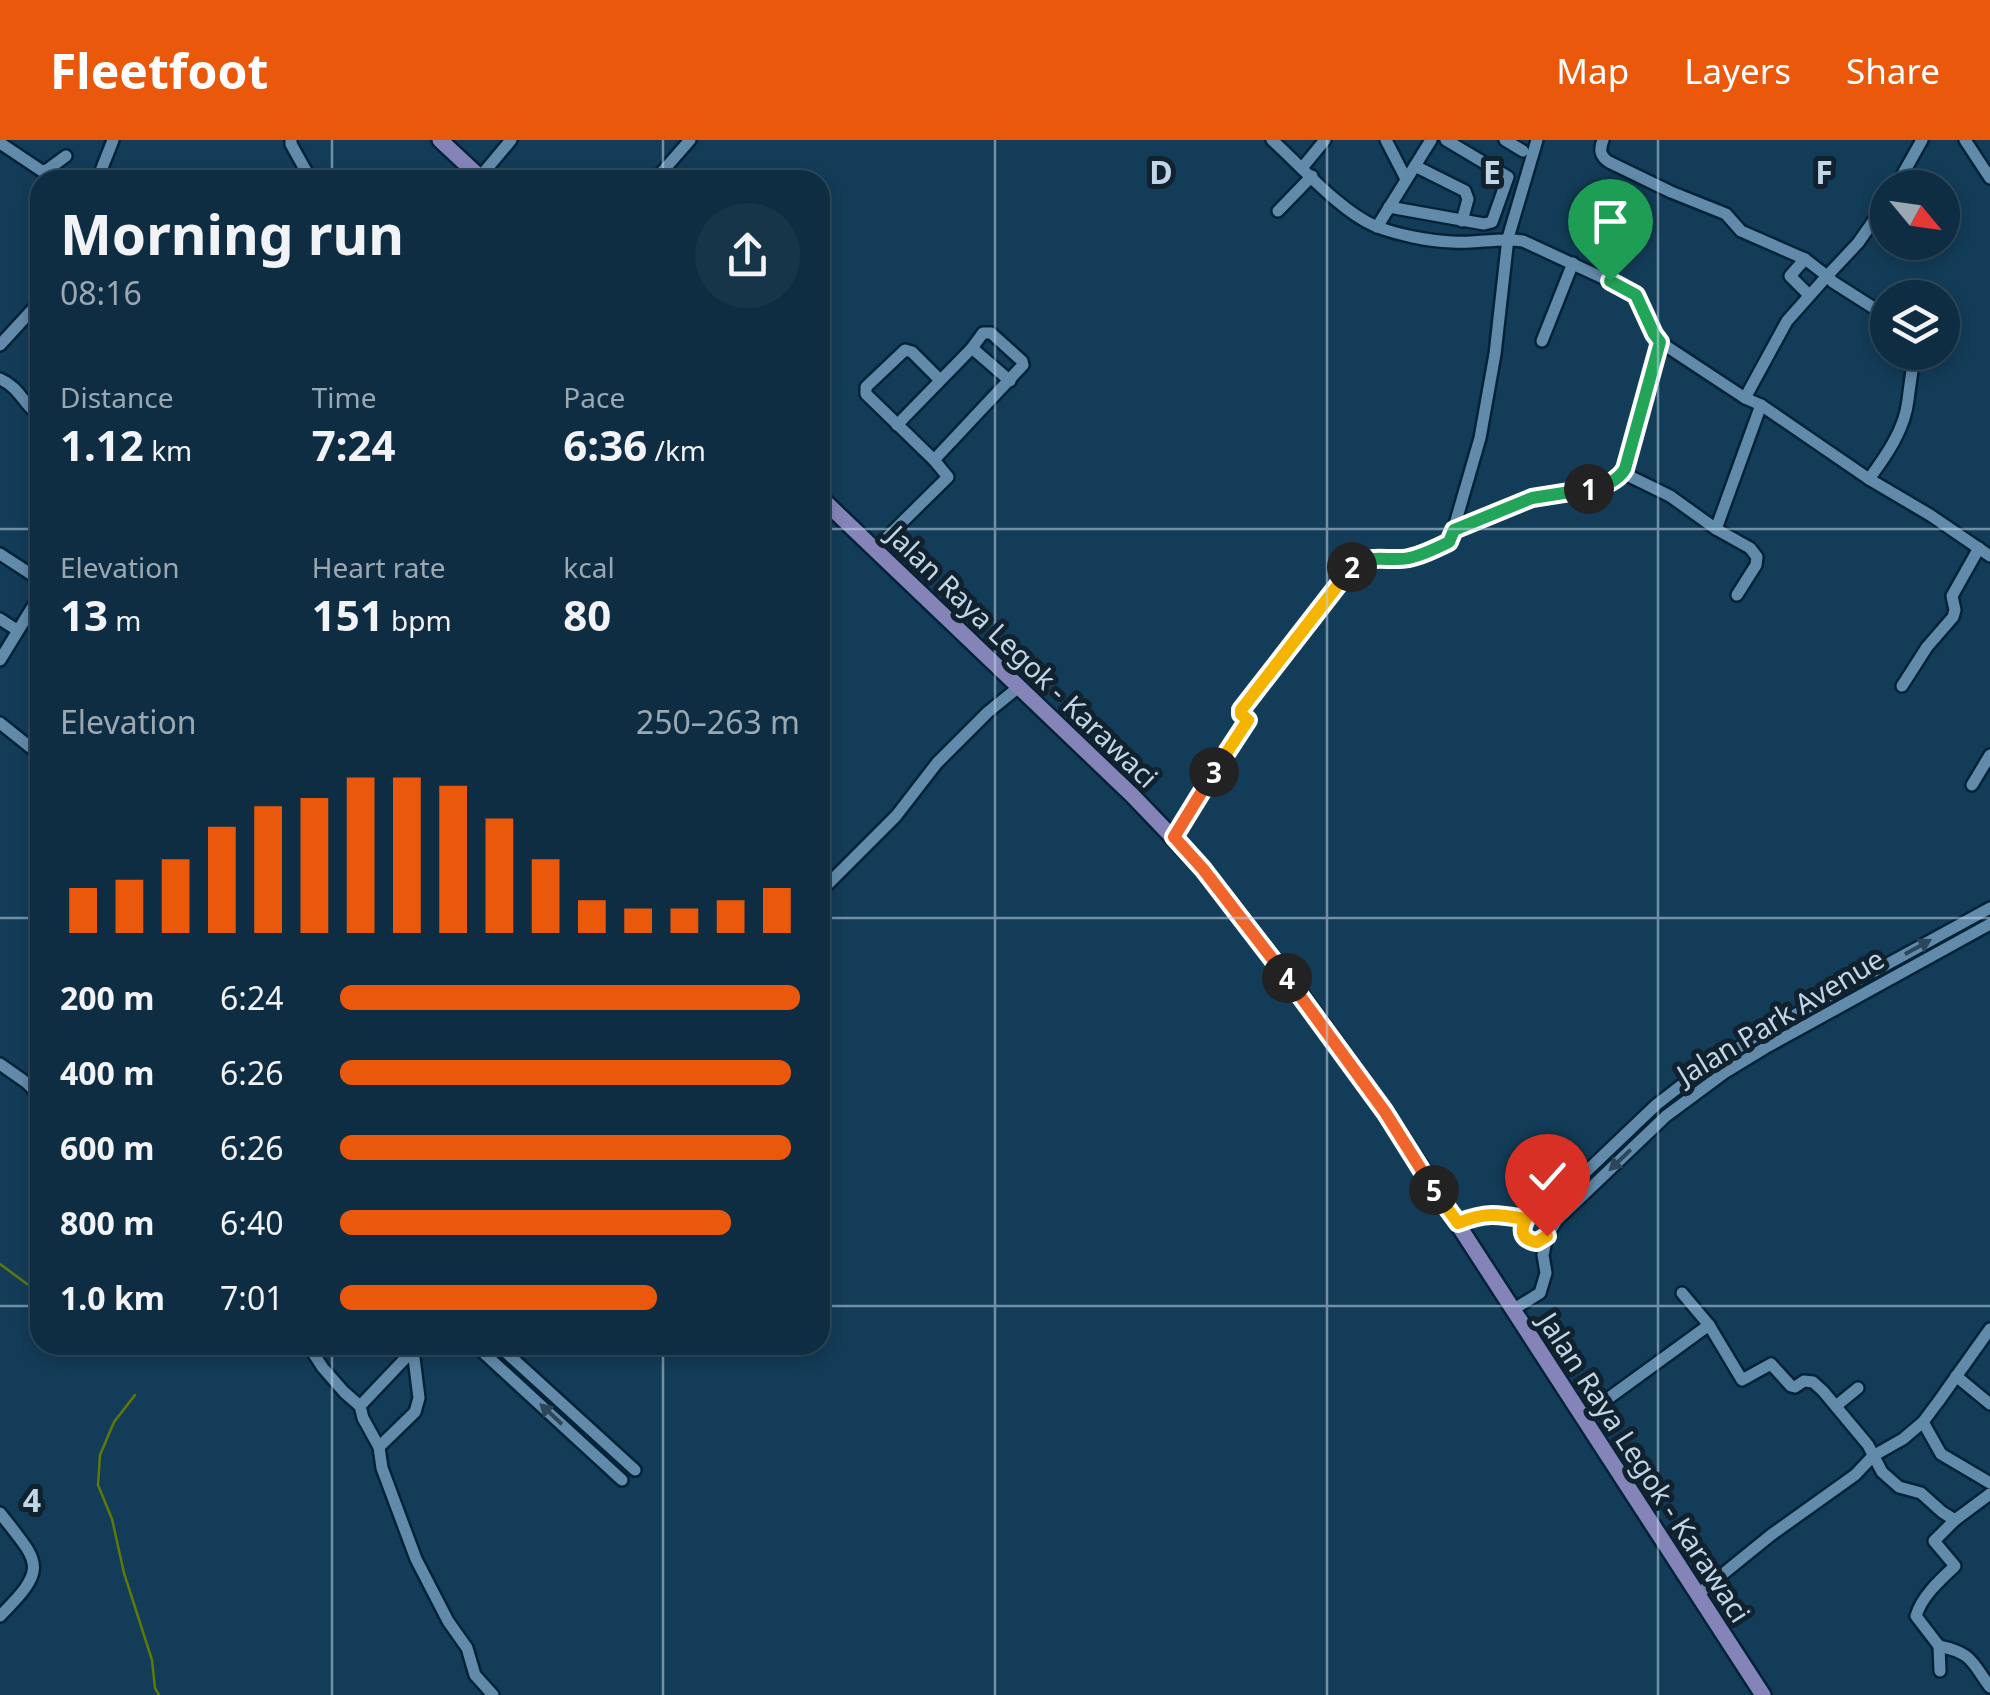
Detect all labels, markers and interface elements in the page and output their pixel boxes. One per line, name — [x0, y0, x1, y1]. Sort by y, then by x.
text: Fleetfoot — [50, 38, 268, 103]
text: Map — [1556, 47, 1629, 94]
text: Layers — [1684, 47, 1791, 94]
text: Share — [1846, 47, 1940, 94]
text: D — [1149, 150, 1173, 193]
text: E — [1483, 150, 1501, 193]
text: F — [1815, 150, 1833, 193]
north arrow — [1870, 170, 1960, 260]
map controls — [1870, 170, 1960, 370]
pin — [1568, 179, 1653, 282]
icon: arrive — [1583, 194, 1638, 249]
text: Morning run — [60, 196, 404, 271]
button: share — [695, 203, 800, 308]
text: 08:16 — [60, 271, 142, 314]
button: layers — [1870, 280, 1960, 370]
text: Distance — [60, 378, 173, 416]
text: Time — [312, 378, 376, 416]
text: Pace — [563, 378, 625, 416]
text: 1.12 — [60, 416, 144, 473]
text: 7:24 — [312, 416, 396, 473]
text: 6:36 — [563, 416, 647, 473]
text: km — [144, 431, 192, 469]
text: /km — [647, 431, 706, 469]
pin: 1 — [1564, 464, 1614, 514]
text: 1 — [1581, 470, 1597, 508]
street label: Jalan Raya Legok - Karawaci — [877, 514, 1167, 796]
pin: 2 — [1327, 542, 1377, 592]
text: Elevation — [60, 548, 180, 586]
text: Heart rate — [312, 548, 445, 586]
text: kcal — [563, 548, 615, 586]
text: 2 — [1344, 548, 1360, 586]
text: 13 — [60, 586, 108, 643]
text: 151 — [312, 586, 384, 643]
text: 80 — [563, 586, 611, 643]
text: m — [108, 601, 142, 639]
text: bpm — [384, 601, 452, 639]
text: Elevation — [60, 700, 197, 743]
text: 250–263 m — [636, 700, 800, 743]
pin: 3 — [1189, 747, 1239, 797]
text: 3 — [1206, 753, 1222, 791]
street label: Jalan Park Avenue — [1667, 939, 1891, 1095]
one-way arrow — [1904, 939, 1933, 956]
pin: 4 — [1262, 953, 1312, 1003]
text: 4 — [1279, 959, 1295, 997]
text: 200 m — [60, 976, 154, 1019]
text: 6:24 — [220, 976, 284, 1019]
text: 400 m — [60, 1051, 154, 1094]
text: 6:26 — [220, 1051, 284, 1094]
text: 600 m — [60, 1126, 154, 1169]
text: 6:26 — [220, 1126, 284, 1169]
pin — [1505, 1134, 1590, 1237]
one-way arrow — [1609, 1147, 1633, 1171]
icon: check — [1520, 1149, 1575, 1204]
pin: 5 — [1409, 1165, 1459, 1215]
text: 5 — [1426, 1171, 1442, 1209]
text: 800 m — [60, 1201, 154, 1244]
text: 6:40 — [220, 1201, 284, 1244]
text: 1.0 km — [60, 1276, 165, 1319]
text: 7:01 — [220, 1276, 284, 1319]
street label: Jalan Raya Legok - Karawaci — [1529, 1302, 1760, 1629]
one-way arrow — [539, 1403, 563, 1426]
text: 4 — [23, 1478, 41, 1521]

